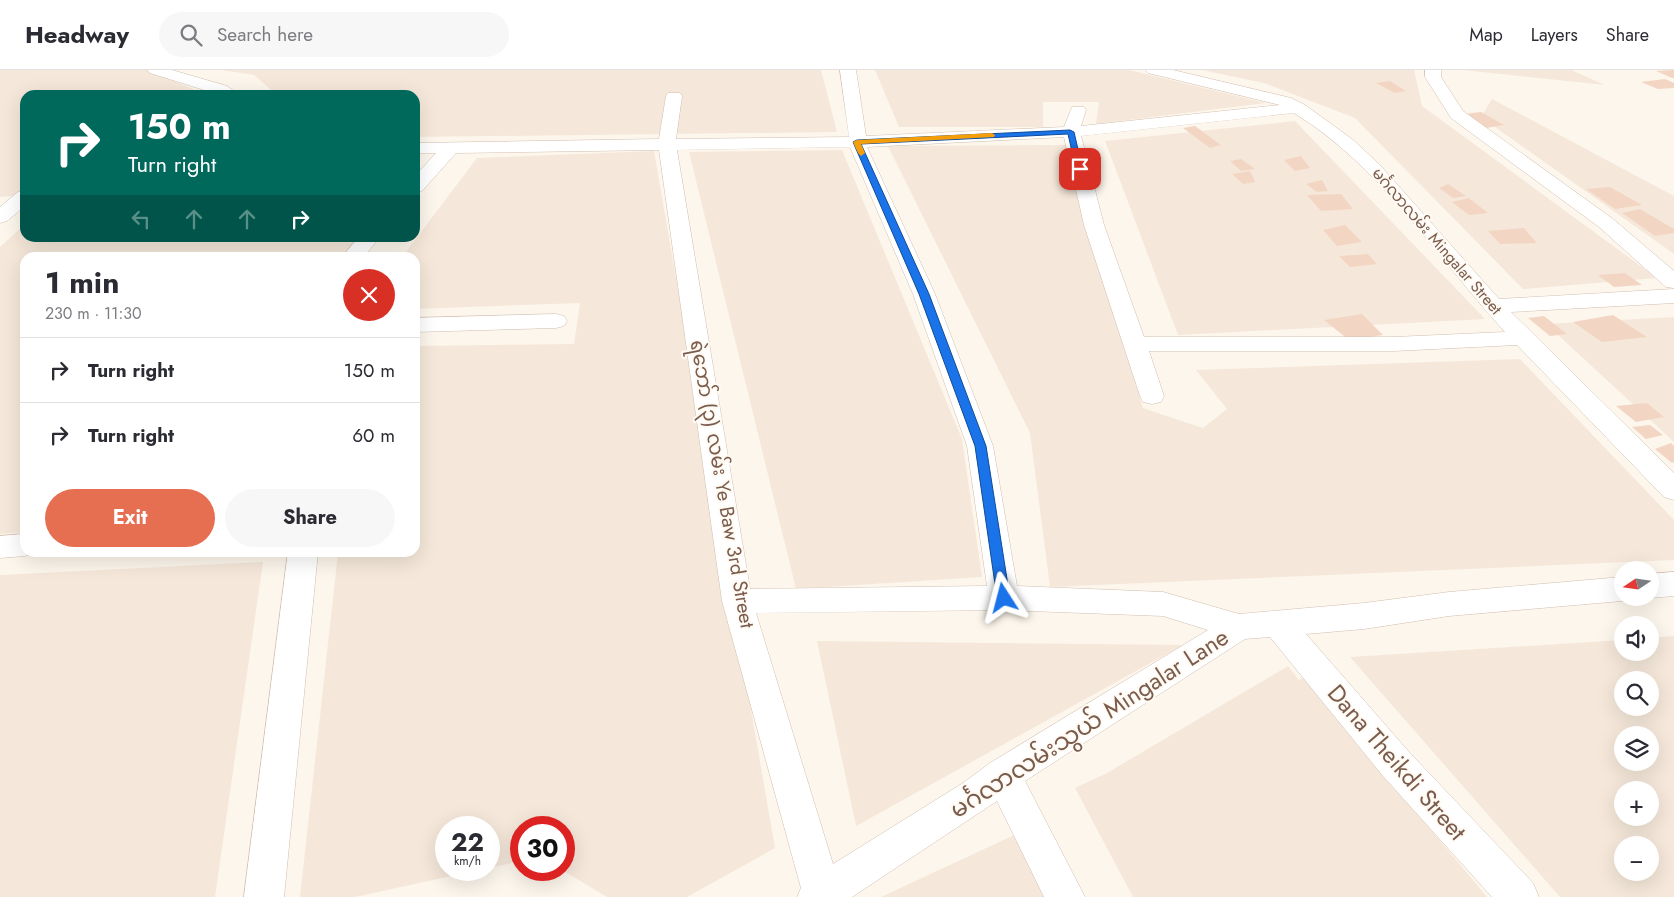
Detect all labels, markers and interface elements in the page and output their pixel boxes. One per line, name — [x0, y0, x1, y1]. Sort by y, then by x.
search box — [159, 12, 509, 57]
text: Headway — [25, 17, 129, 52]
icon: search — [177, 21, 205, 49]
text: Search here — [217, 21, 313, 48]
text: Map — [1469, 22, 1503, 48]
text: Layers — [1531, 22, 1578, 48]
text: Share — [1606, 22, 1649, 48]
text: 150 m — [128, 102, 231, 152]
icon: right — [45, 110, 110, 175]
text: Turn right — [128, 148, 216, 180]
pin — [1059, 148, 1101, 190]
icon: arrive — [1066, 155, 1094, 183]
street label: မင်္ဂလာလမ်း Mingalar Street — [1367, 162, 1507, 320]
icon: left — [127, 205, 155, 233]
icon: ahead — [180, 205, 208, 233]
icon: ahead — [233, 205, 261, 233]
icon: right — [286, 205, 314, 233]
text: 1 min — [45, 261, 119, 304]
button: close — [343, 269, 395, 321]
text: 230 m · 11:30 — [45, 302, 142, 325]
street label: ရဲဘော် (၃) လမ်း Ye Baw 3rd Street — [681, 338, 762, 631]
icon: right — [45, 356, 73, 384]
text: Turn right — [88, 357, 174, 384]
text: 150 m — [344, 357, 395, 384]
icon: right — [45, 421, 73, 449]
text: Turn right — [88, 422, 174, 449]
text: 60 m — [352, 422, 395, 449]
button: Exit — [45, 489, 215, 547]
button: Share — [225, 489, 395, 547]
north arrow — [1614, 561, 1659, 606]
map controls — [1614, 561, 1659, 881]
position arrow — [977, 571, 1029, 623]
button: sound — [1614, 616, 1659, 661]
street label: မင်္ဂလာလမ်းသွယ် Mingalar Lane — [943, 619, 1236, 827]
button: search — [1614, 671, 1659, 716]
street label: Dana Theikdi Street — [1319, 676, 1475, 848]
button: layers — [1614, 726, 1659, 771]
button: + — [1614, 781, 1659, 826]
speed limit sign: 30 — [510, 816, 575, 881]
text: 22 — [451, 824, 484, 860]
button: − — [1614, 836, 1659, 881]
text: km/h — [454, 852, 481, 870]

